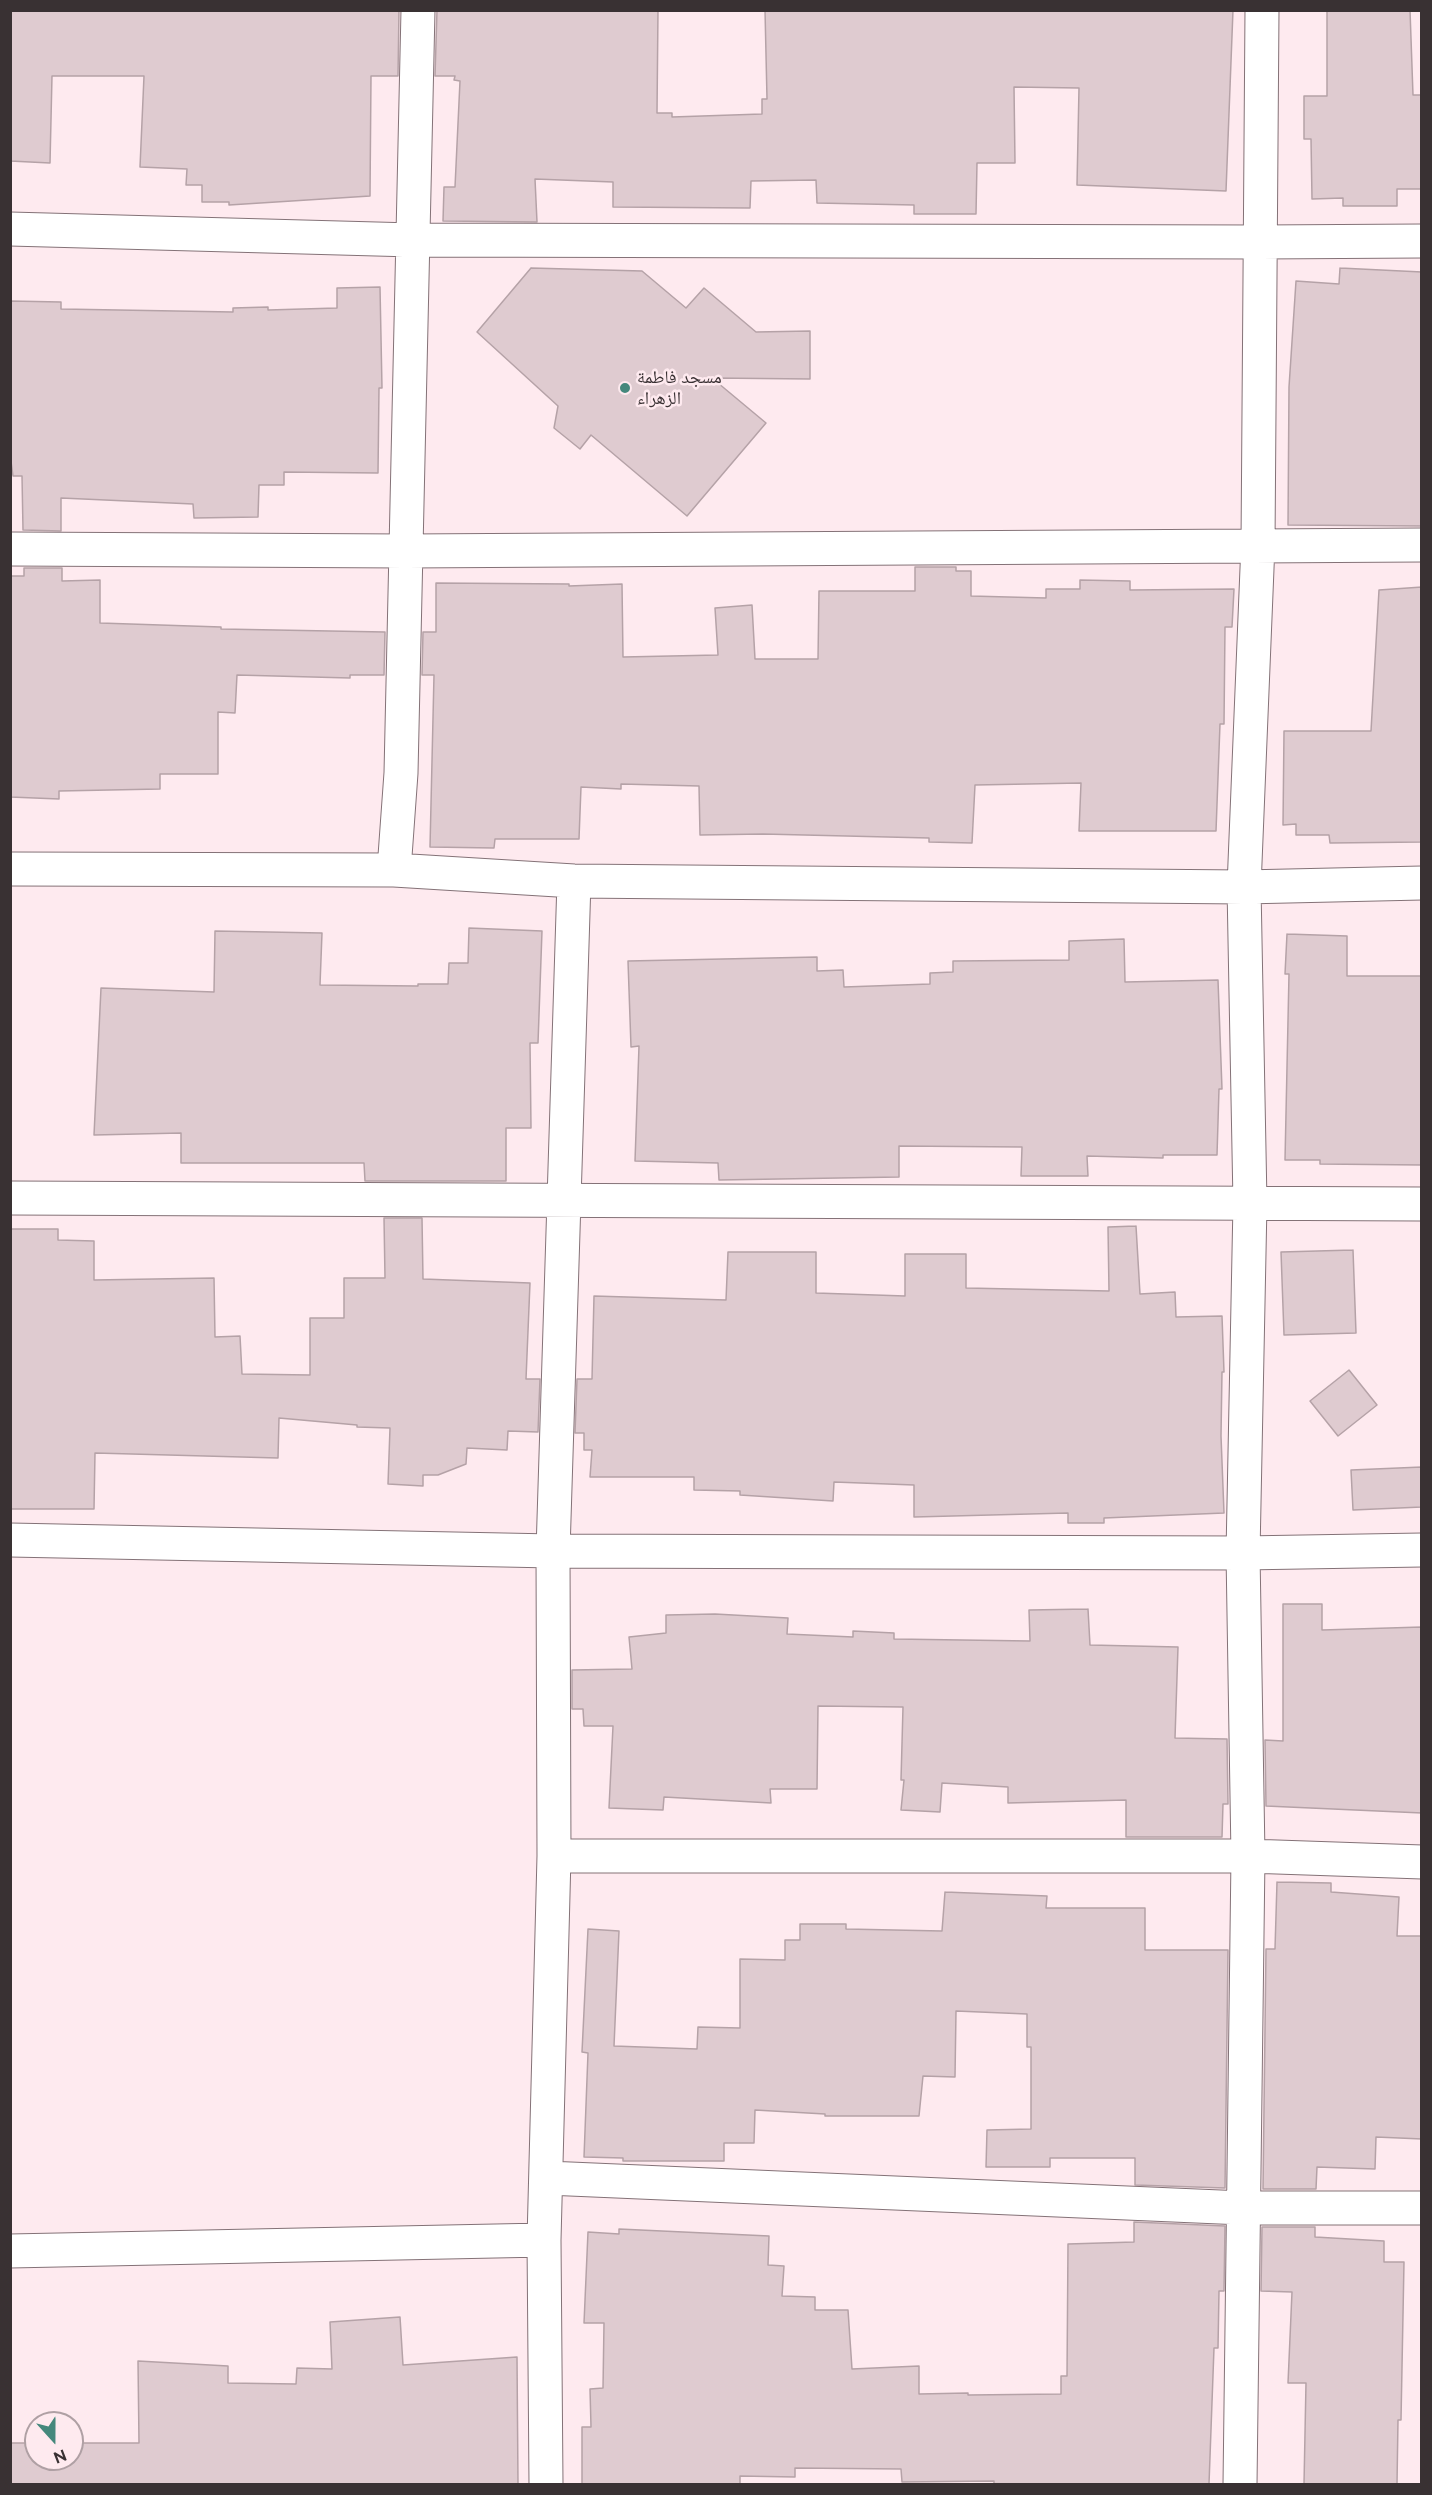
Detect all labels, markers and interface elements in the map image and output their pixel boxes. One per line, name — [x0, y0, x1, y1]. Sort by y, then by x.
place label: مسجد فاطمة الزهراء — [637, 367, 722, 410]
marker: مسجد فاطمة الزهراء — [618, 381, 632, 395]
north arrow — [24, 2411, 84, 2471]
text: N — [51, 2445, 69, 2467]

